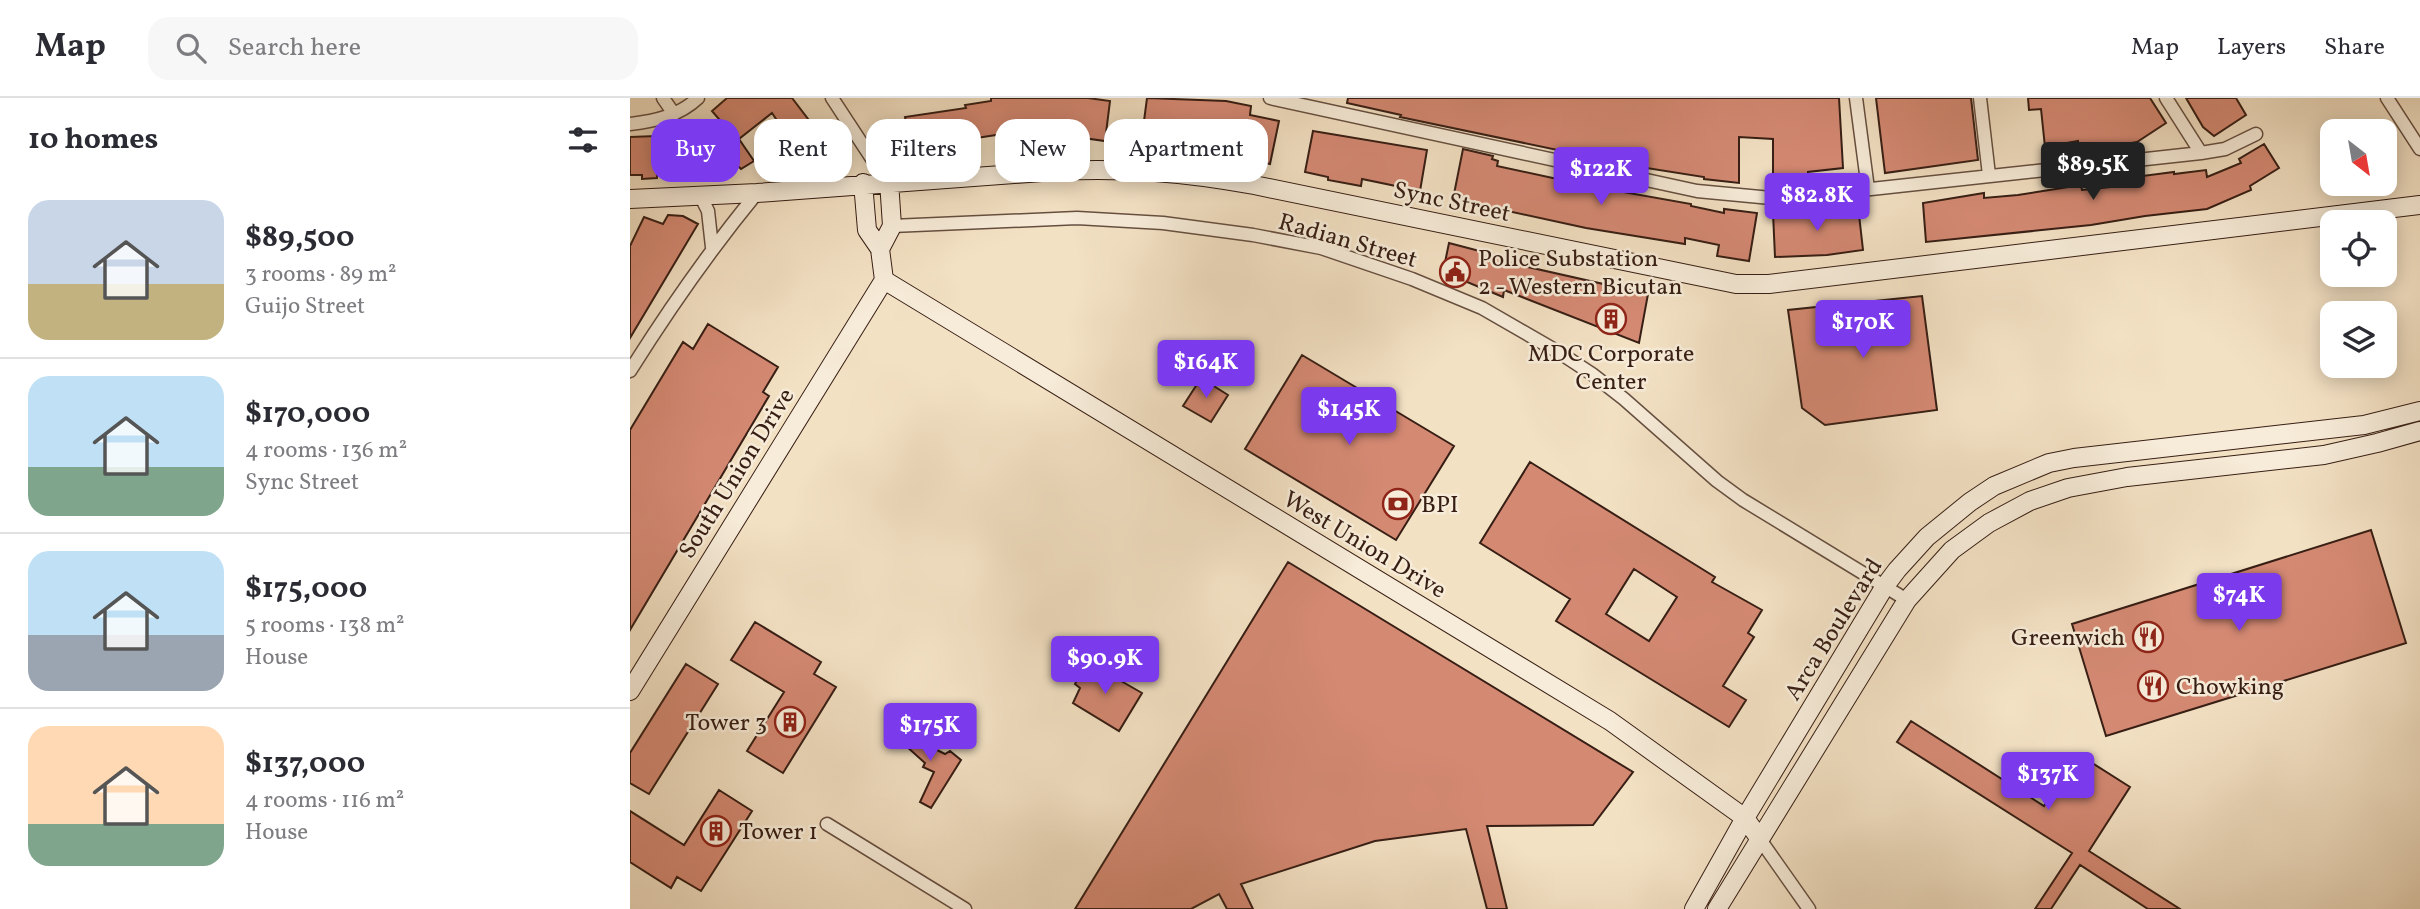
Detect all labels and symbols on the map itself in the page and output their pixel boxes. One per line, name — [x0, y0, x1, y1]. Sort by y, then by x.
north arrow — [2320, 119, 2398, 196]
pin: $89.5K — [2036, 142, 2150, 202]
pin: $122K — [1552, 148, 1650, 207]
street label: Sync Street — [1390, 174, 1513, 232]
pin: $82.8K — [1760, 174, 1874, 233]
street label: Radian Street — [1274, 206, 1421, 278]
place label: Police Substation 2 - Western Bicutan — [1478, 243, 1683, 305]
public building icon: Police Substation 2 - Western Bicutan — [1438, 255, 1472, 289]
pin: $170K — [1814, 300, 1912, 360]
building icon: MDC Corporate Center — [1594, 302, 1628, 336]
place label: MDC Corporate Center — [1528, 338, 1694, 400]
pin: $164K — [1157, 341, 1255, 400]
street label: South Union Drive — [672, 382, 804, 566]
pin: $145K — [1300, 388, 1398, 447]
street label: West Union Drive — [1276, 483, 1452, 608]
bank icon: BPI — [1381, 487, 1415, 521]
place label: BPI — [1421, 489, 1458, 523]
street label: Arca Boulevard — [1777, 552, 1892, 708]
pin: $74K — [2198, 574, 2280, 633]
restaurant icon: Greenwich — [2131, 620, 2165, 654]
place label: Greenwich — [2011, 622, 2125, 656]
pin: $90.9K — [1048, 636, 1162, 696]
restaurant icon: Chowking — [2136, 669, 2170, 703]
place label: Chowking — [2176, 671, 2284, 705]
pin: $175K — [881, 704, 979, 763]
building icon: Tower 3 — [773, 705, 807, 739]
place label: Tower 3 — [685, 707, 767, 741]
pin: $137K — [1999, 752, 2097, 812]
building icon: Tower 1 — [699, 814, 733, 848]
place label: Tower 1 — [739, 816, 818, 850]

